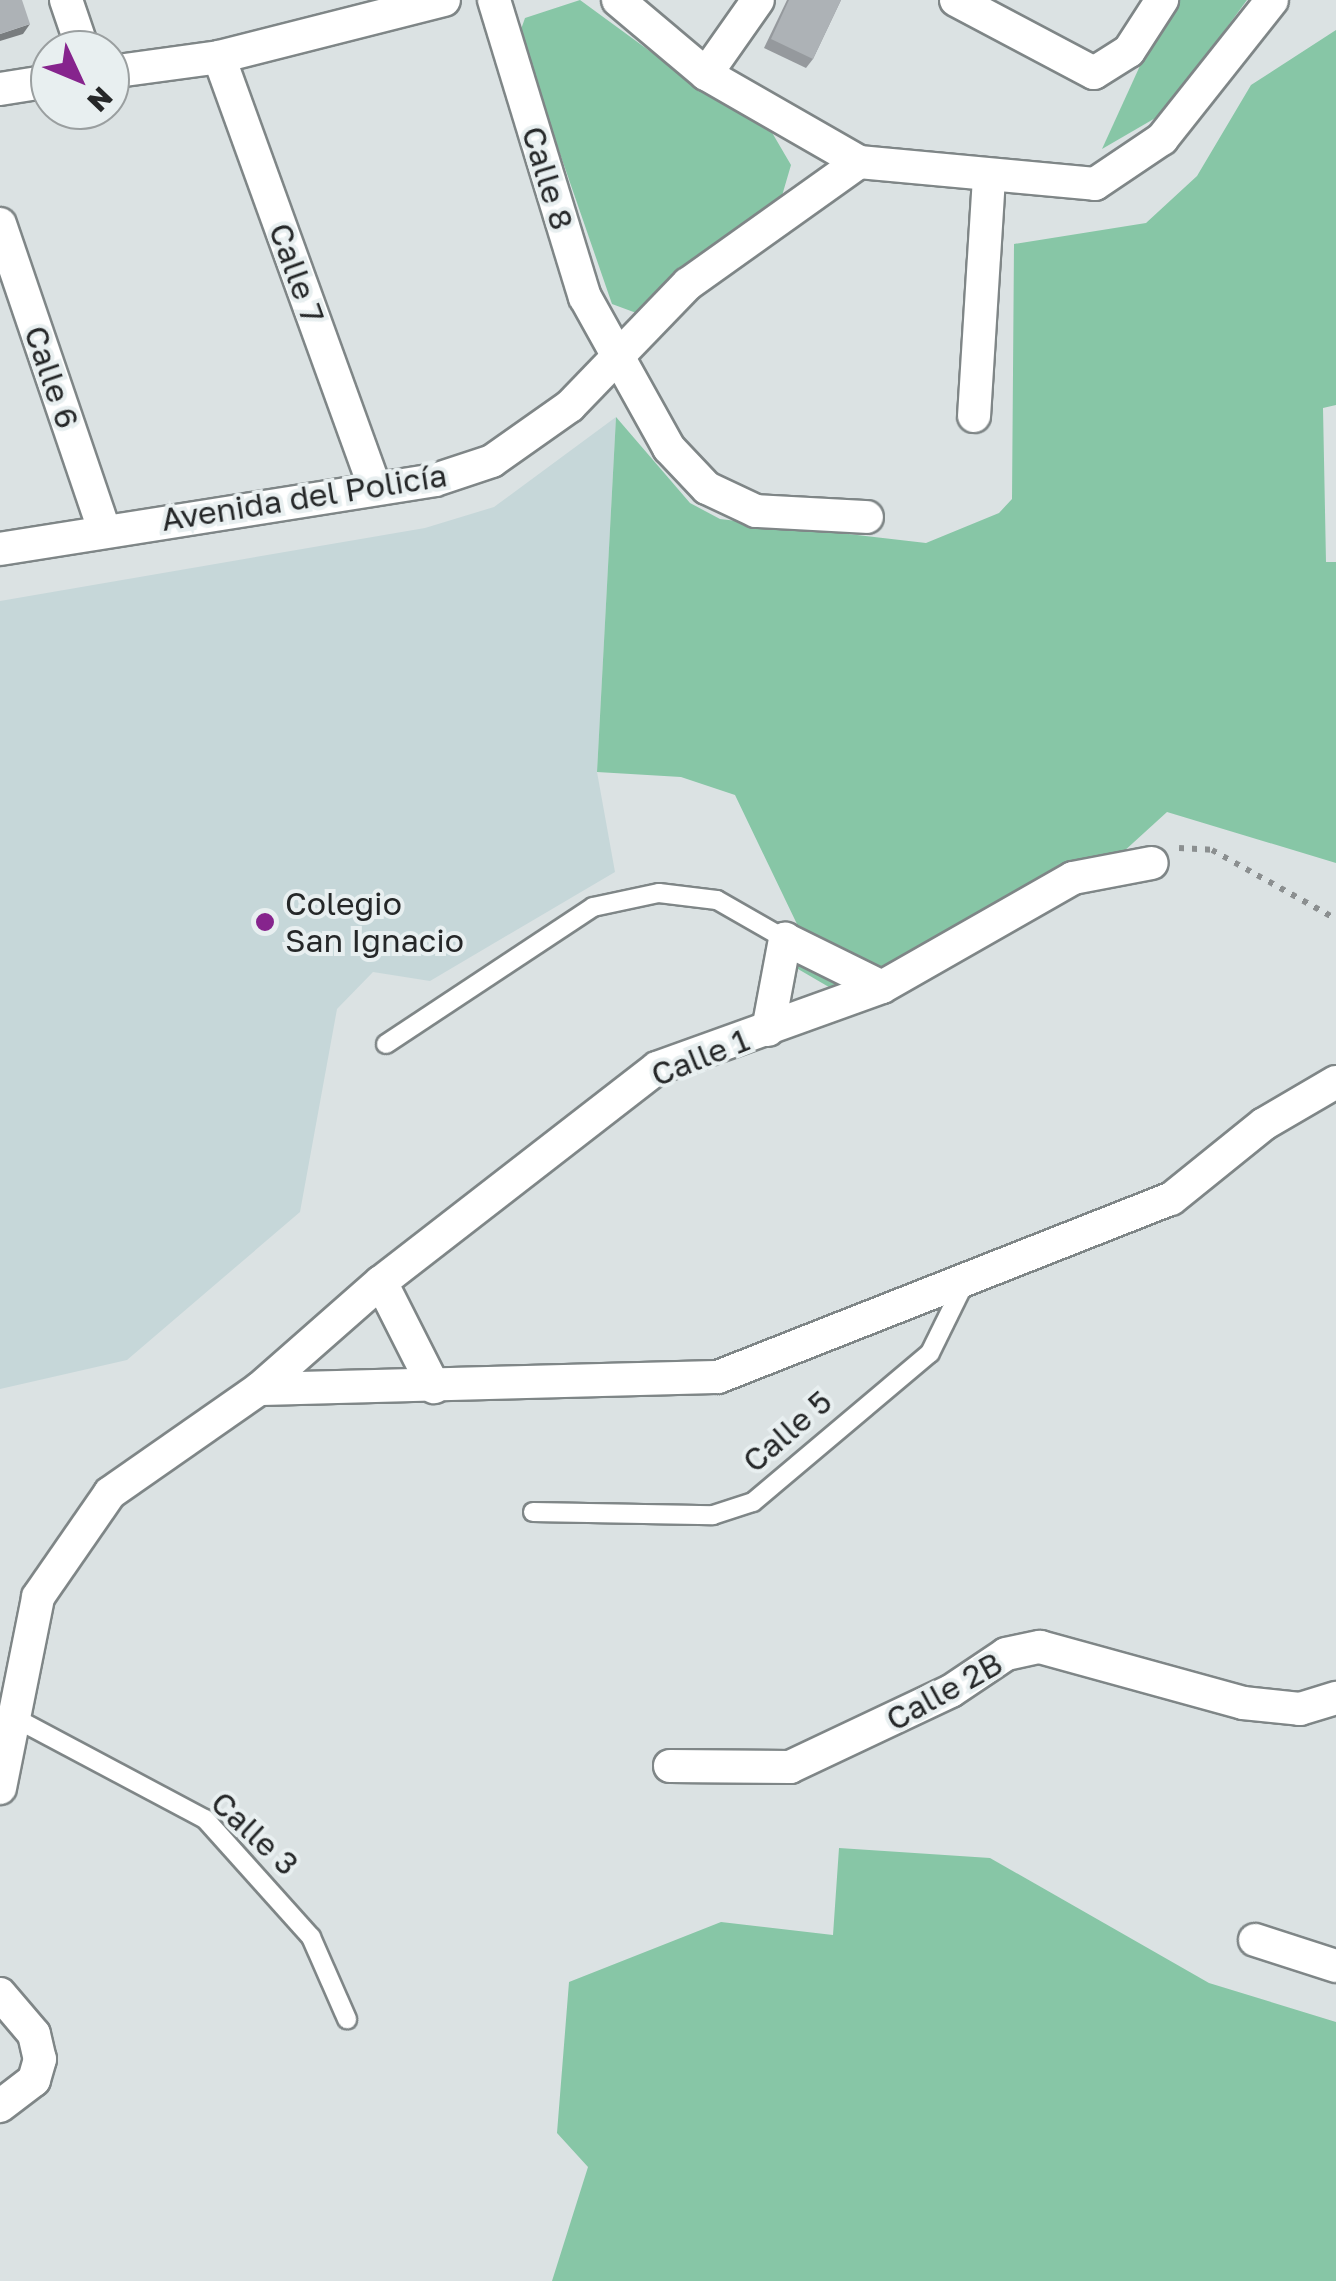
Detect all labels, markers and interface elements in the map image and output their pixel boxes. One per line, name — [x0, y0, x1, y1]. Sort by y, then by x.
north arrow — [30, 30, 130, 130]
text: N — [81, 81, 120, 119]
street label: Calle 8 — [514, 122, 582, 234]
street label: Calle 7 — [261, 218, 333, 328]
street label: Calle 6 — [17, 321, 87, 433]
street label: Avenida del Policía — [158, 455, 450, 539]
place label: Colegio San Ignacio — [285, 885, 464, 960]
marker: Colegio San Ignacio — [254, 911, 276, 933]
street label: Calle 1 — [645, 1020, 755, 1094]
street label: Calle 5 — [735, 1382, 839, 1480]
street label: Calle 2B — [879, 1644, 1009, 1738]
street label: Calle 3 — [203, 1783, 307, 1883]

